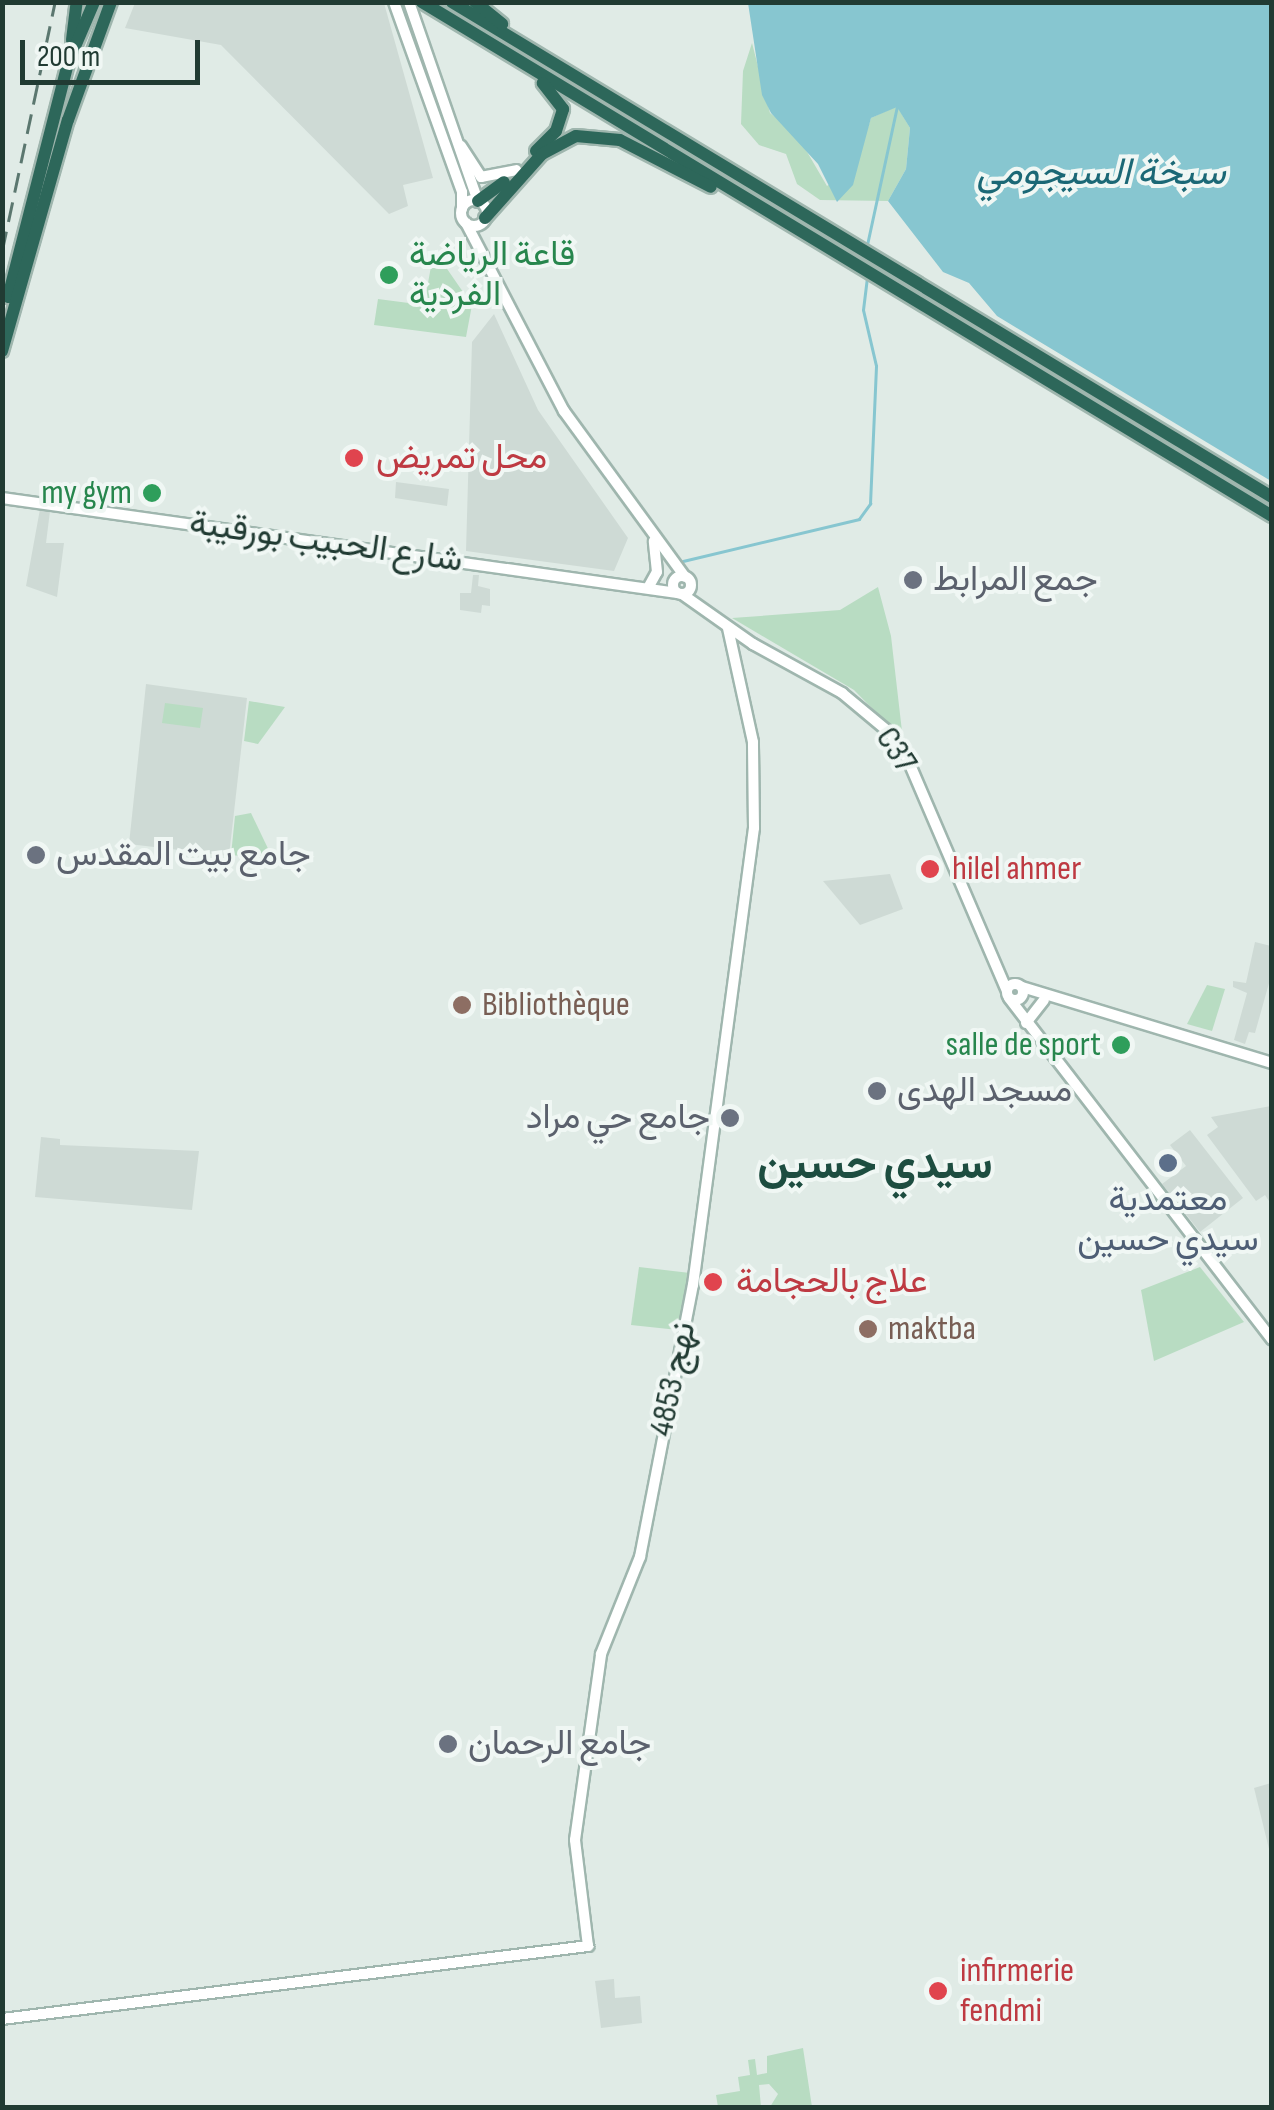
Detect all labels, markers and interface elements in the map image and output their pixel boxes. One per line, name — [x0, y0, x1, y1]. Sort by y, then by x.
scale bar — [25, 20, 205, 82]
text: 200 m — [37, 39, 100, 75]
water label: سبخة السيجومي — [977, 150, 1225, 196]
place label: قاعة الرياضة الفردية — [409, 234, 575, 316]
marker: قاعة الرياضة الفردية — [378, 264, 400, 286]
place label: محل تمريض — [376, 437, 547, 479]
marker: محل تمريض — [341, 445, 367, 471]
place label: my gym — [41, 472, 132, 514]
marker: my gym — [141, 482, 163, 504]
street label: شارع الحبيب بورقيبة — [187, 502, 465, 582]
place label: جمع المرابط — [933, 559, 1098, 601]
marker: جمع المرابط — [902, 569, 924, 591]
street label: C37 — [866, 719, 926, 781]
place label: جامع بيت المقدس — [56, 834, 311, 876]
marker: جامع بيت المقدس — [25, 844, 47, 866]
place label: hilel ahmer — [952, 848, 1081, 890]
marker: hilel ahmer — [917, 856, 943, 882]
place label: Bibliothèque — [482, 984, 630, 1026]
marker: Bibliothèque — [451, 994, 473, 1016]
place label: salle de sport — [945, 1024, 1101, 1066]
marker: salle de sport — [1110, 1034, 1132, 1056]
place label: مسجد الهدى — [897, 1070, 1072, 1112]
marker: مسجد الهدى — [866, 1080, 888, 1102]
place label: جامع حي مراد — [526, 1097, 710, 1139]
marker: جامع حي مراد — [719, 1107, 741, 1129]
district label: سيدي حسين — [757, 1138, 993, 1192]
marker: معتمدية سيدي حسين — [1157, 1152, 1179, 1174]
place label: معتمدية سيدي حسين — [1077, 1179, 1259, 1261]
place label: علاج بالحجامة — [736, 1261, 928, 1303]
marker: علاج بالحجامة — [700, 1269, 726, 1295]
place label: maktba — [888, 1308, 976, 1350]
street label: نهج 4853 — [640, 1318, 706, 1440]
marker: maktba — [857, 1318, 879, 1340]
place label: جامع الرحمان — [468, 1723, 651, 1765]
marker: جامع الرحمان — [437, 1733, 459, 1755]
place label: infirmerie fendmi — [960, 1950, 1074, 2032]
marker: infirmerie fendmi — [925, 1978, 951, 2004]

